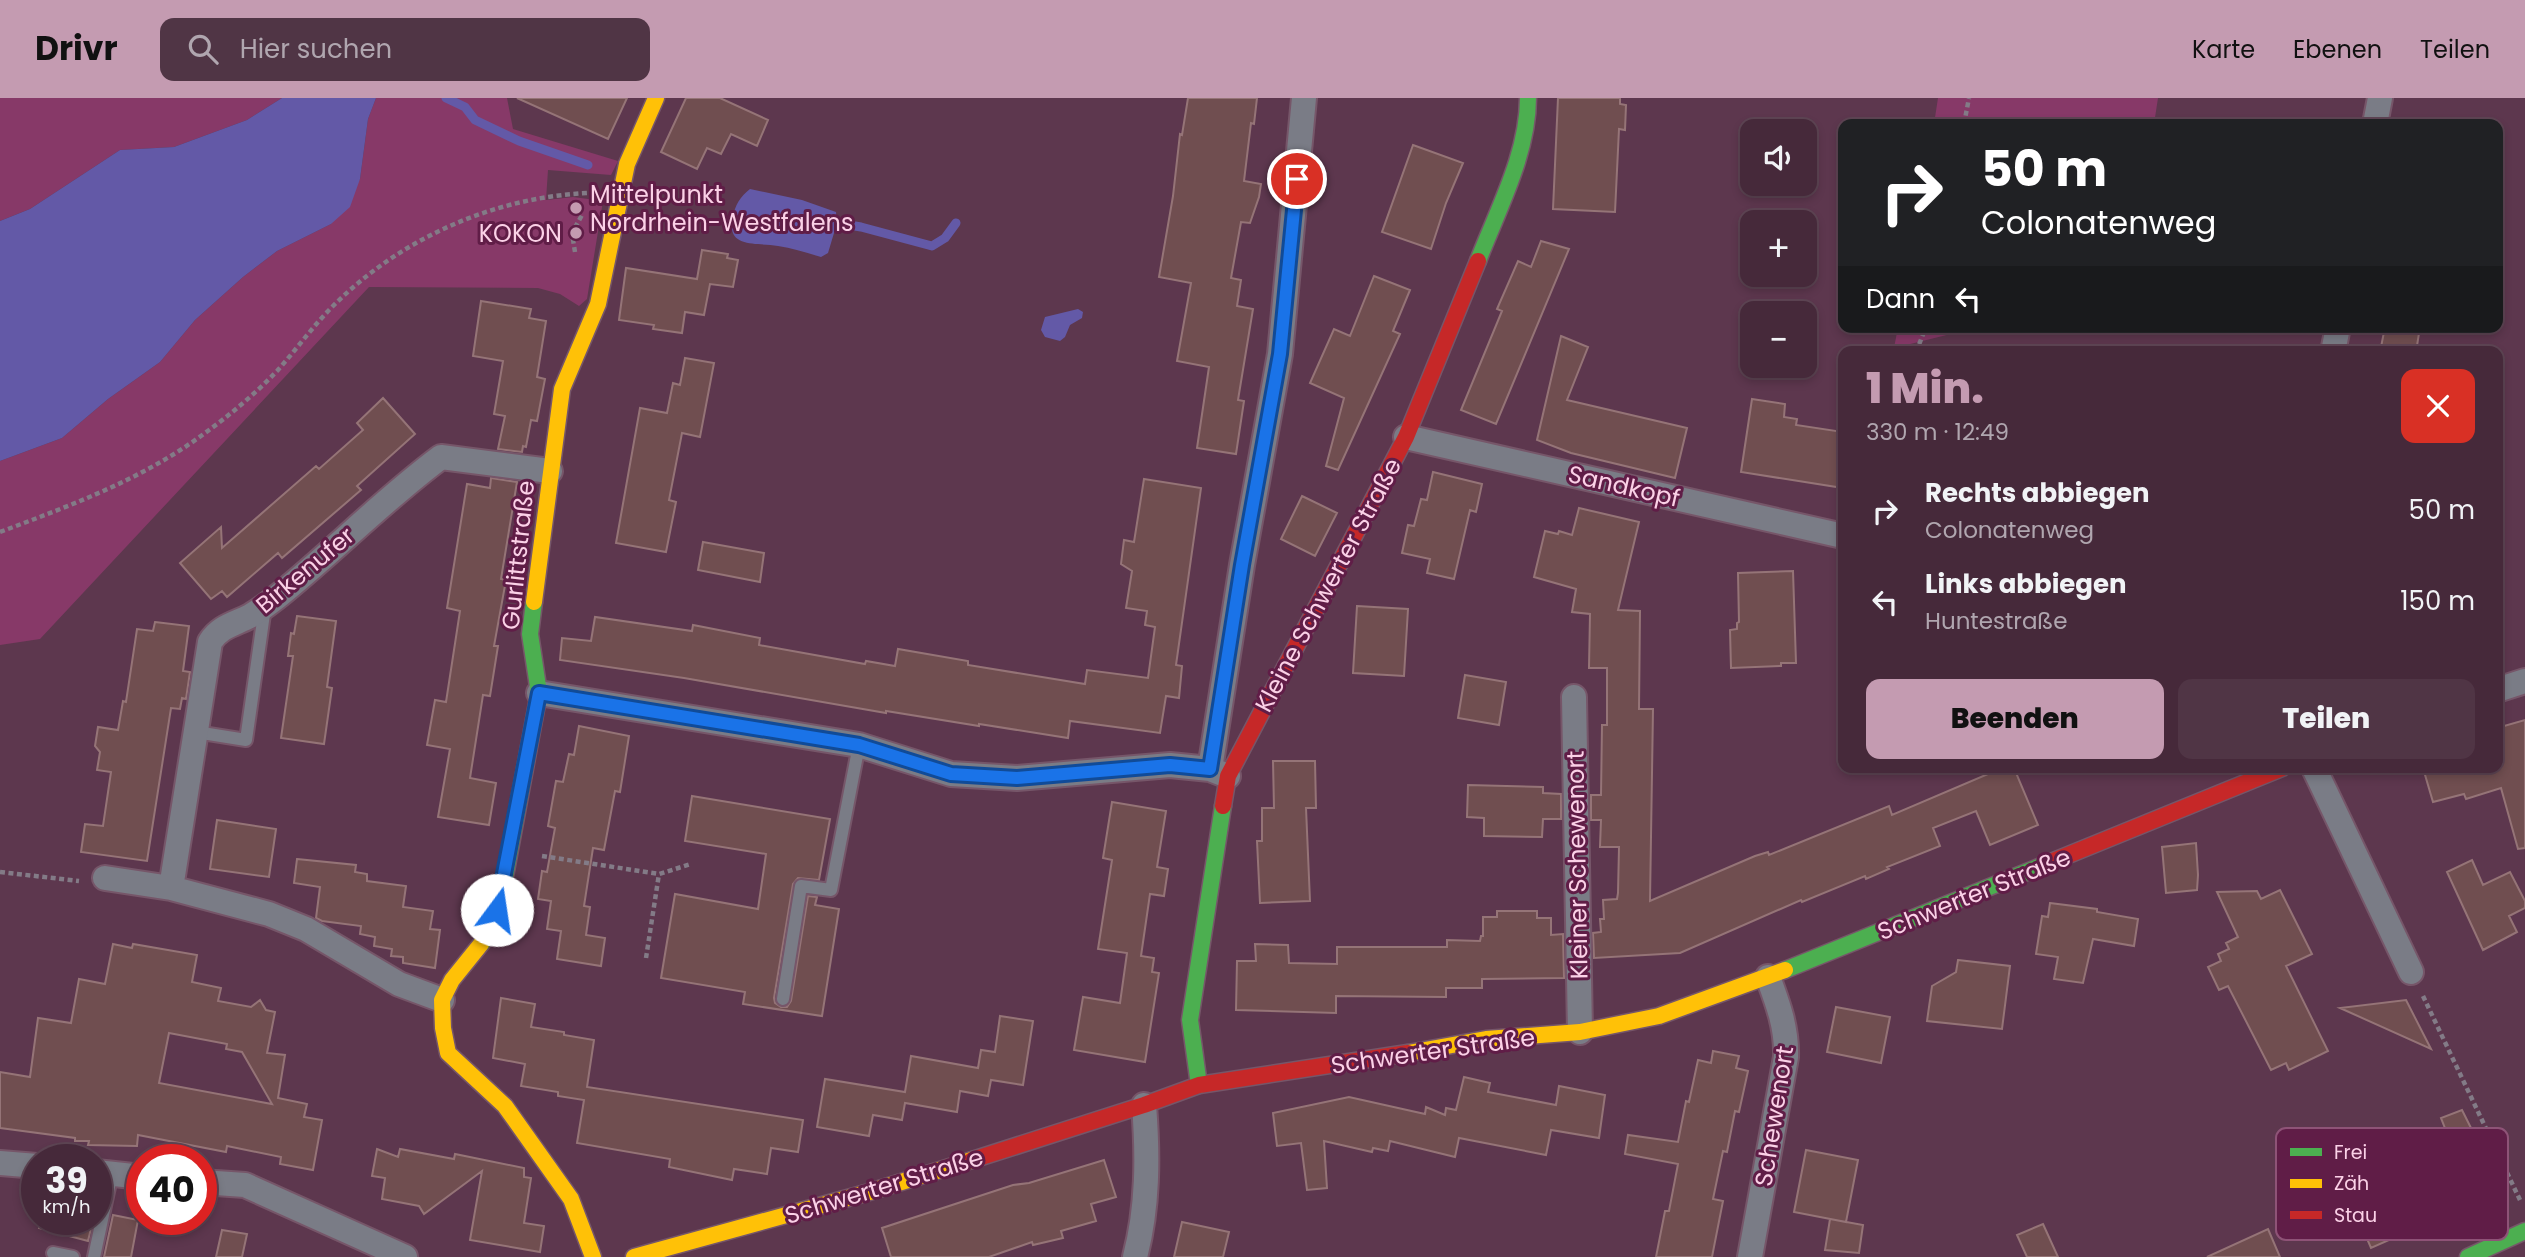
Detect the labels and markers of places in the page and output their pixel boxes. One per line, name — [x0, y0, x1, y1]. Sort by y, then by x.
pin — [1267, 149, 1327, 209]
place label: Mittelpunkt Nordrhein-Westfalens — [590, 178, 853, 239]
marker: Mittelpunkt Nordrhein-Westfalens — [568, 200, 584, 216]
place label: KOKON — [479, 217, 562, 250]
marker: KOKON — [568, 225, 584, 241]

